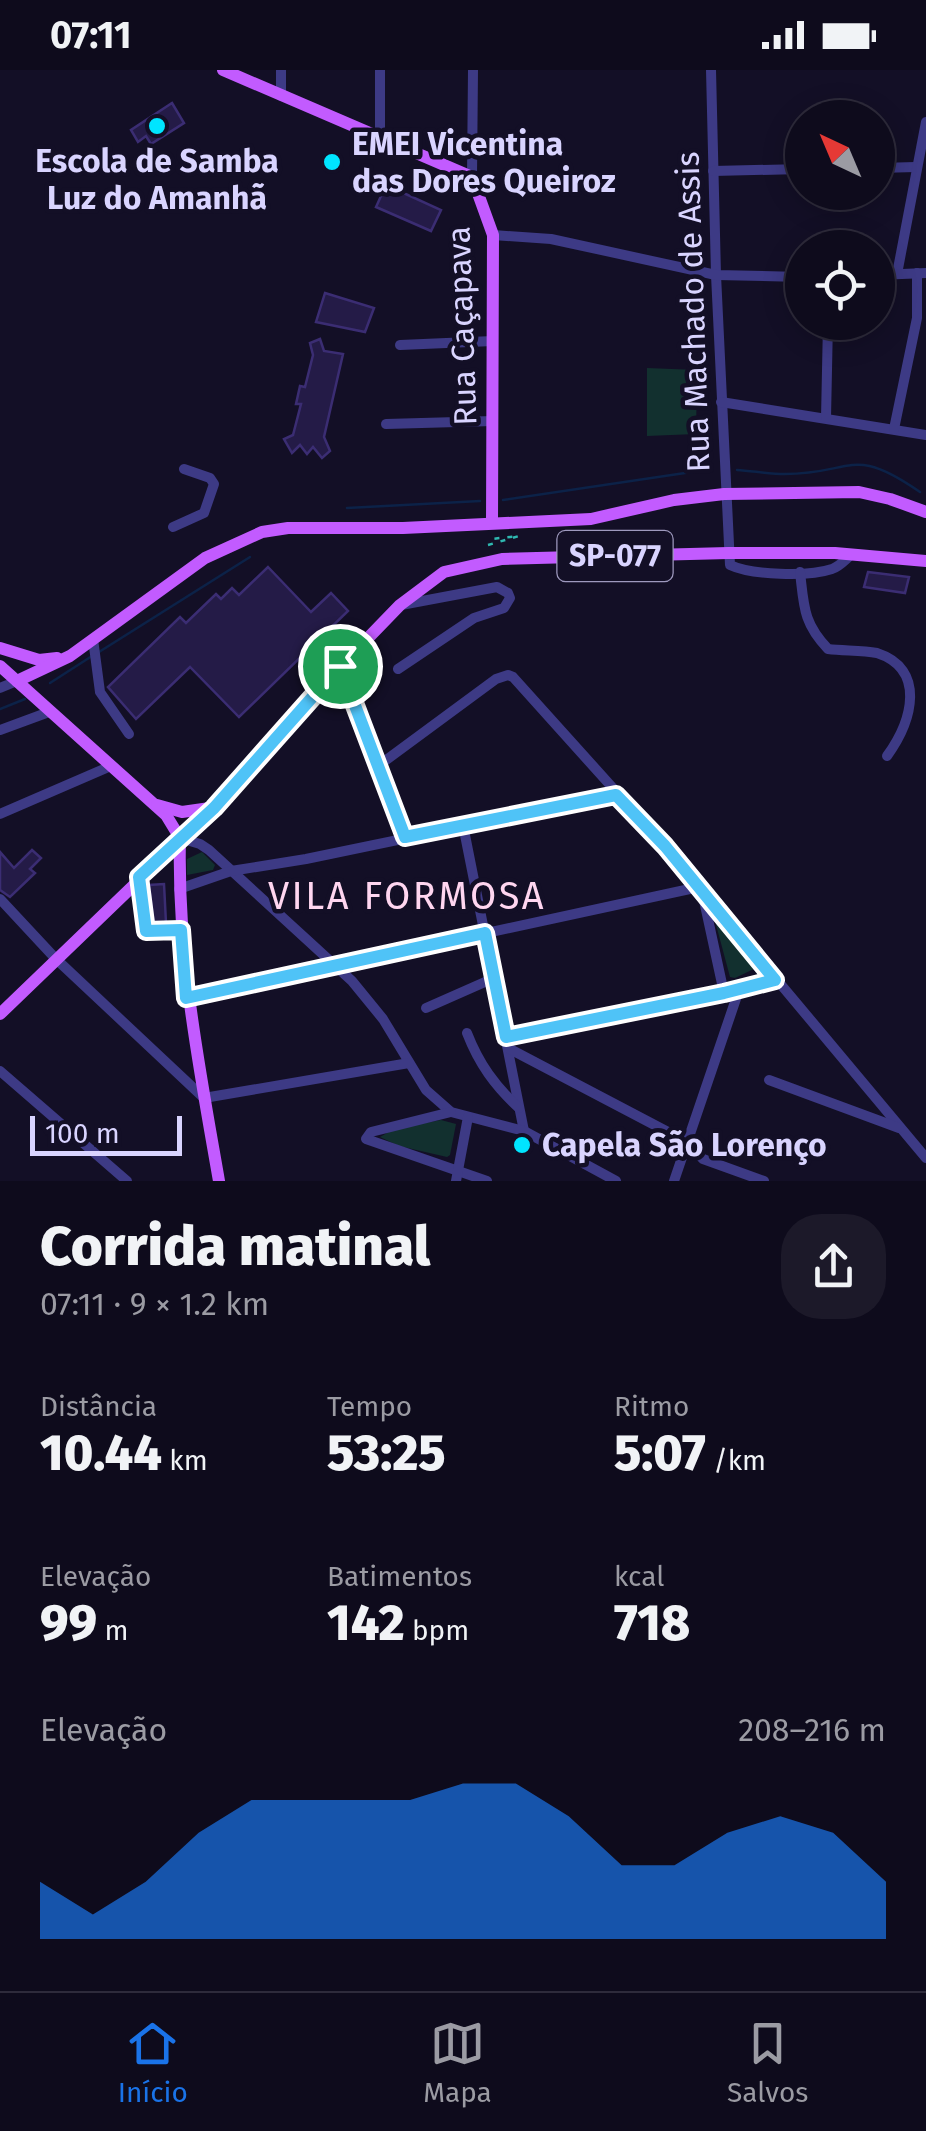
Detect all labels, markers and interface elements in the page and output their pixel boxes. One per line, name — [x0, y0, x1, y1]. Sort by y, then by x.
text: 07:11 — [50, 12, 132, 58]
north arrow — [785, 100, 895, 210]
map controls — [785, 100, 895, 340]
marker: Escola de Samba Luz do Amanhã — [146, 115, 168, 137]
place label: EMEI Vicentina das Dores Queiroz — [352, 125, 616, 200]
place label: Escola de Samba Luz do Amanhã — [35, 142, 279, 217]
marker: EMEI Vicentina das Dores Queiroz — [321, 151, 343, 173]
street label: Rua Machado de Assis — [668, 151, 718, 473]
street label: Rua Caçapava — [440, 226, 484, 426]
button: locate — [785, 230, 895, 340]
road number: SP-077 — [558, 531, 672, 581]
pin — [298, 624, 383, 709]
icon: arrive — [313, 639, 368, 694]
district label: VILA FORMOSA — [268, 873, 546, 919]
scale bar — [30, 1111, 182, 1156]
text: 100 m — [45, 1117, 120, 1150]
place label: Capela São Lorenço — [542, 1126, 827, 1165]
marker: Capela São Lorenço — [511, 1134, 533, 1156]
text: Corrida matinal — [40, 1214, 430, 1280]
button: share — [781, 1214, 886, 1319]
text: 07:11 · 9 × 1.2 km — [40, 1285, 269, 1323]
text: Distância — [40, 1390, 157, 1423]
text: Tempo — [327, 1390, 412, 1423]
text: Ritmo — [614, 1390, 689, 1423]
text: 10.44 — [40, 1423, 162, 1483]
text: 53:25 — [327, 1423, 446, 1483]
text: 5:07 — [614, 1423, 706, 1483]
text: km — [162, 1444, 208, 1477]
text: /km — [706, 1444, 766, 1477]
text: Elevação — [40, 1560, 151, 1593]
text: Batimentos — [327, 1560, 472, 1593]
text: kcal — [614, 1560, 664, 1593]
text: 99 — [40, 1593, 97, 1653]
text: 142 — [327, 1593, 405, 1653]
text: 718 — [614, 1593, 690, 1653]
text: m — [97, 1614, 129, 1647]
text: bpm — [405, 1614, 469, 1647]
text: Elevação — [40, 1711, 167, 1749]
text: 208–216 m — [738, 1711, 886, 1749]
tab: Início — [118, 2016, 188, 2109]
tab: Mapa — [423, 2016, 492, 2109]
tab: Salvos — [727, 2016, 808, 2109]

